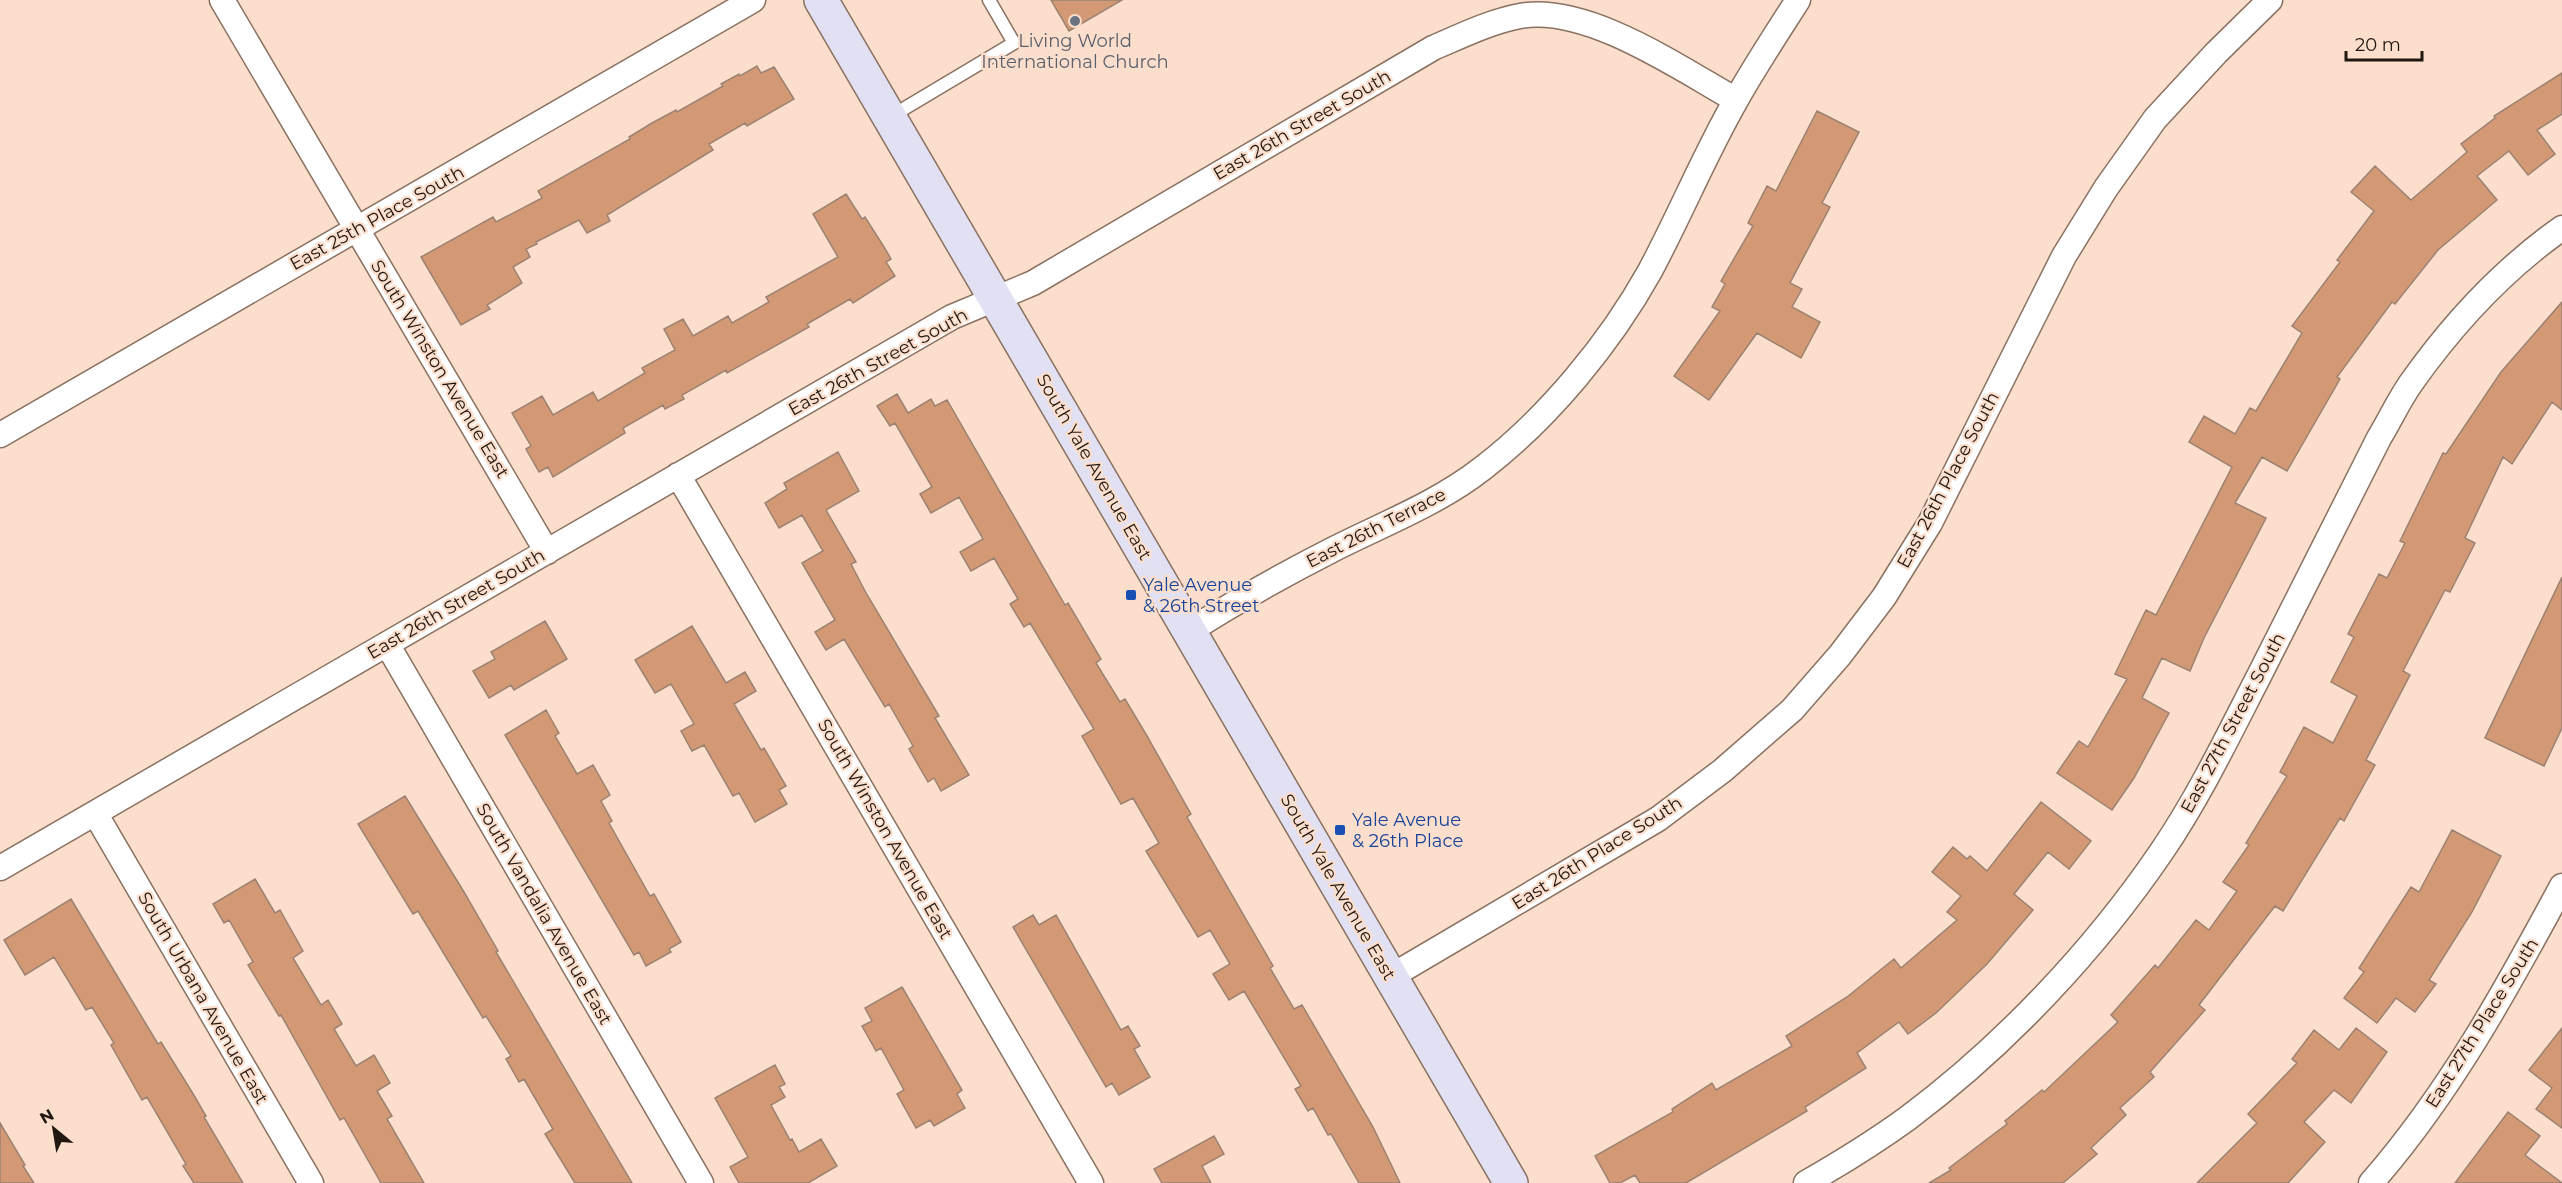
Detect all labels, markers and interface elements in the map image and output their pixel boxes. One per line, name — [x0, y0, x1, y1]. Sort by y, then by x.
marker: Living World International Church — [1068, 14, 1082, 28]
scale bar — [2346, 24, 2422, 62]
place label: Living World International Church — [981, 30, 1169, 73]
text: 20 m — [2355, 34, 2401, 56]
street label: East 26th Street South — [1209, 65, 1395, 185]
street label: East 25th Place South — [286, 161, 468, 275]
street label: South Winston Avenue East — [366, 256, 514, 482]
street label: East 26th Street South — [784, 303, 972, 421]
street label: South Yale Avenue East — [1032, 370, 1156, 564]
street label: East 26th Place South — [1892, 388, 2004, 572]
street label: East 26th Terrace — [1302, 483, 1450, 573]
street label: East 26th Street South — [363, 544, 549, 664]
place label: Yale Avenue & 26th Street — [1143, 574, 1260, 617]
marker: Yale Avenue & 26th Street — [1124, 588, 1138, 602]
street label: East 27th Street South — [2176, 629, 2290, 817]
street label: South Winston Avenue East — [813, 715, 957, 943]
street label: South Yale Avenue East — [1276, 790, 1400, 984]
street label: East 26th Place South — [1508, 792, 1686, 914]
street label: South Vandalia Avenue East — [471, 799, 617, 1029]
place label: Yale Avenue & 26th Place — [1352, 809, 1463, 852]
marker: Yale Avenue & 26th Place — [1333, 823, 1347, 837]
street label: South Urbana Avenue East — [133, 888, 273, 1108]
street label: East 27th Place South — [2421, 934, 2543, 1112]
north arrow — [24, 1099, 84, 1159]
text: N — [36, 1105, 57, 1128]

